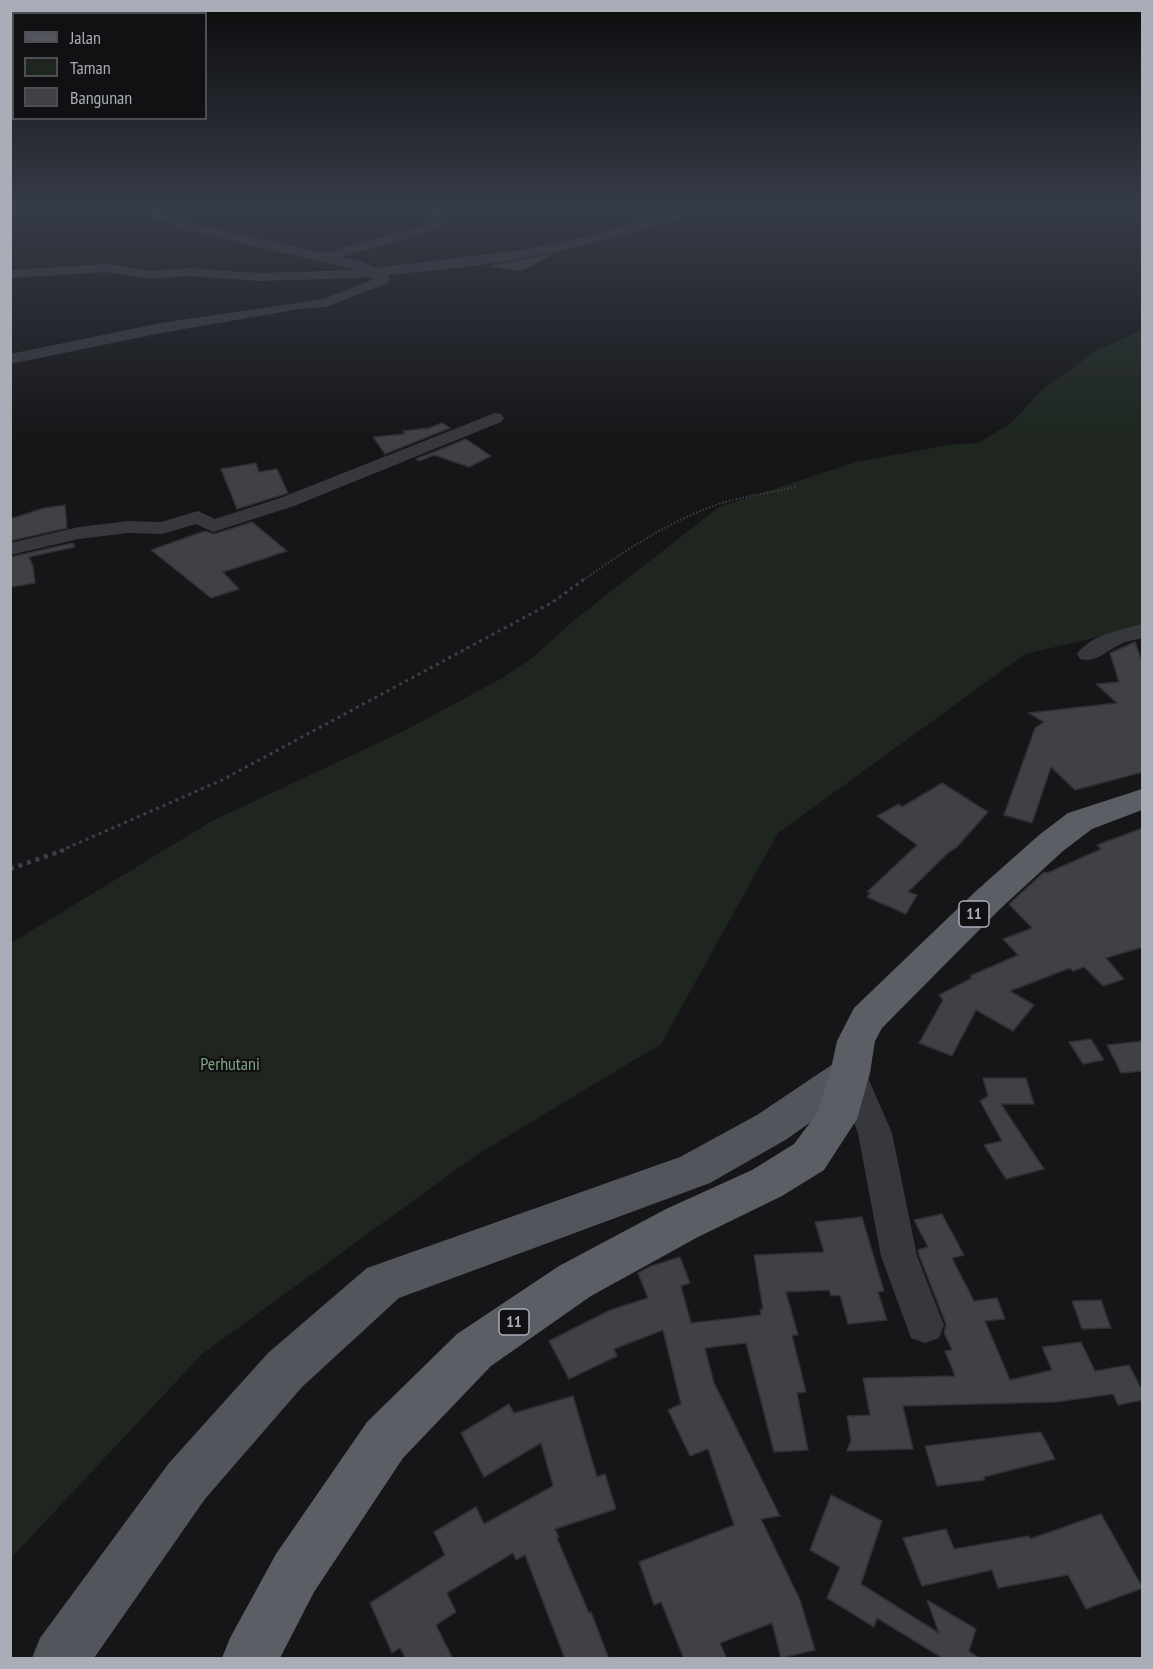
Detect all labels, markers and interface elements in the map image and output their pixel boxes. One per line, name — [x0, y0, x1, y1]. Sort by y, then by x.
legend — [12, 12, 207, 120]
text: Jalan — [70, 26, 101, 49]
text: Taman — [70, 56, 111, 79]
text: Bangunan — [70, 86, 132, 109]
road number: 11 — [959, 901, 989, 927]
park label: Perhutani — [200, 1054, 260, 1076]
road number: 11 — [499, 1309, 529, 1335]

